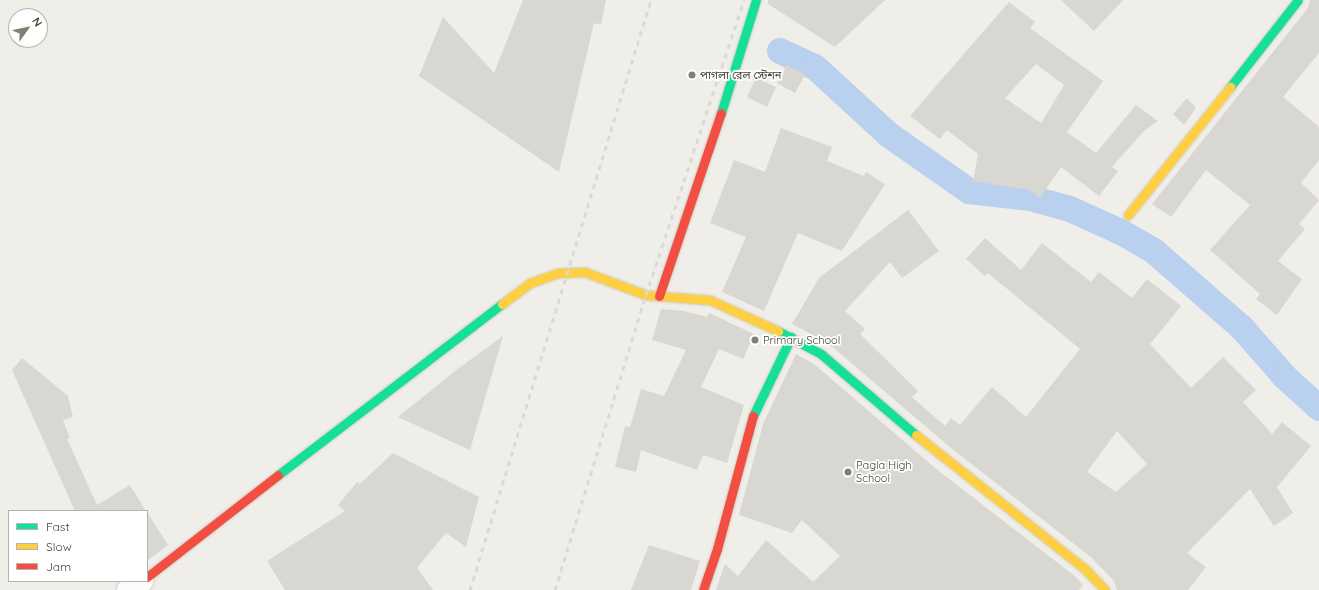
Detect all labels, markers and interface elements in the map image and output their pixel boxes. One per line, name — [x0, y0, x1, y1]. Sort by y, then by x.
north arrow — [8, 8, 48, 48]
text: N — [29, 15, 45, 29]
place label: পাগলা রেল স্টেশন — [700, 68, 781, 82]
marker: পাগলা রেল স্টেশন — [687, 70, 697, 80]
place label: Primary School — [763, 333, 840, 347]
marker: Primary School — [750, 335, 760, 345]
place label: Pagla High School — [856, 459, 912, 485]
marker: Pagla High School — [843, 467, 853, 477]
legend — [8, 510, 148, 582]
text: Fast — [46, 519, 70, 534]
text: Slow — [46, 539, 72, 554]
text: Jam — [46, 559, 71, 574]

